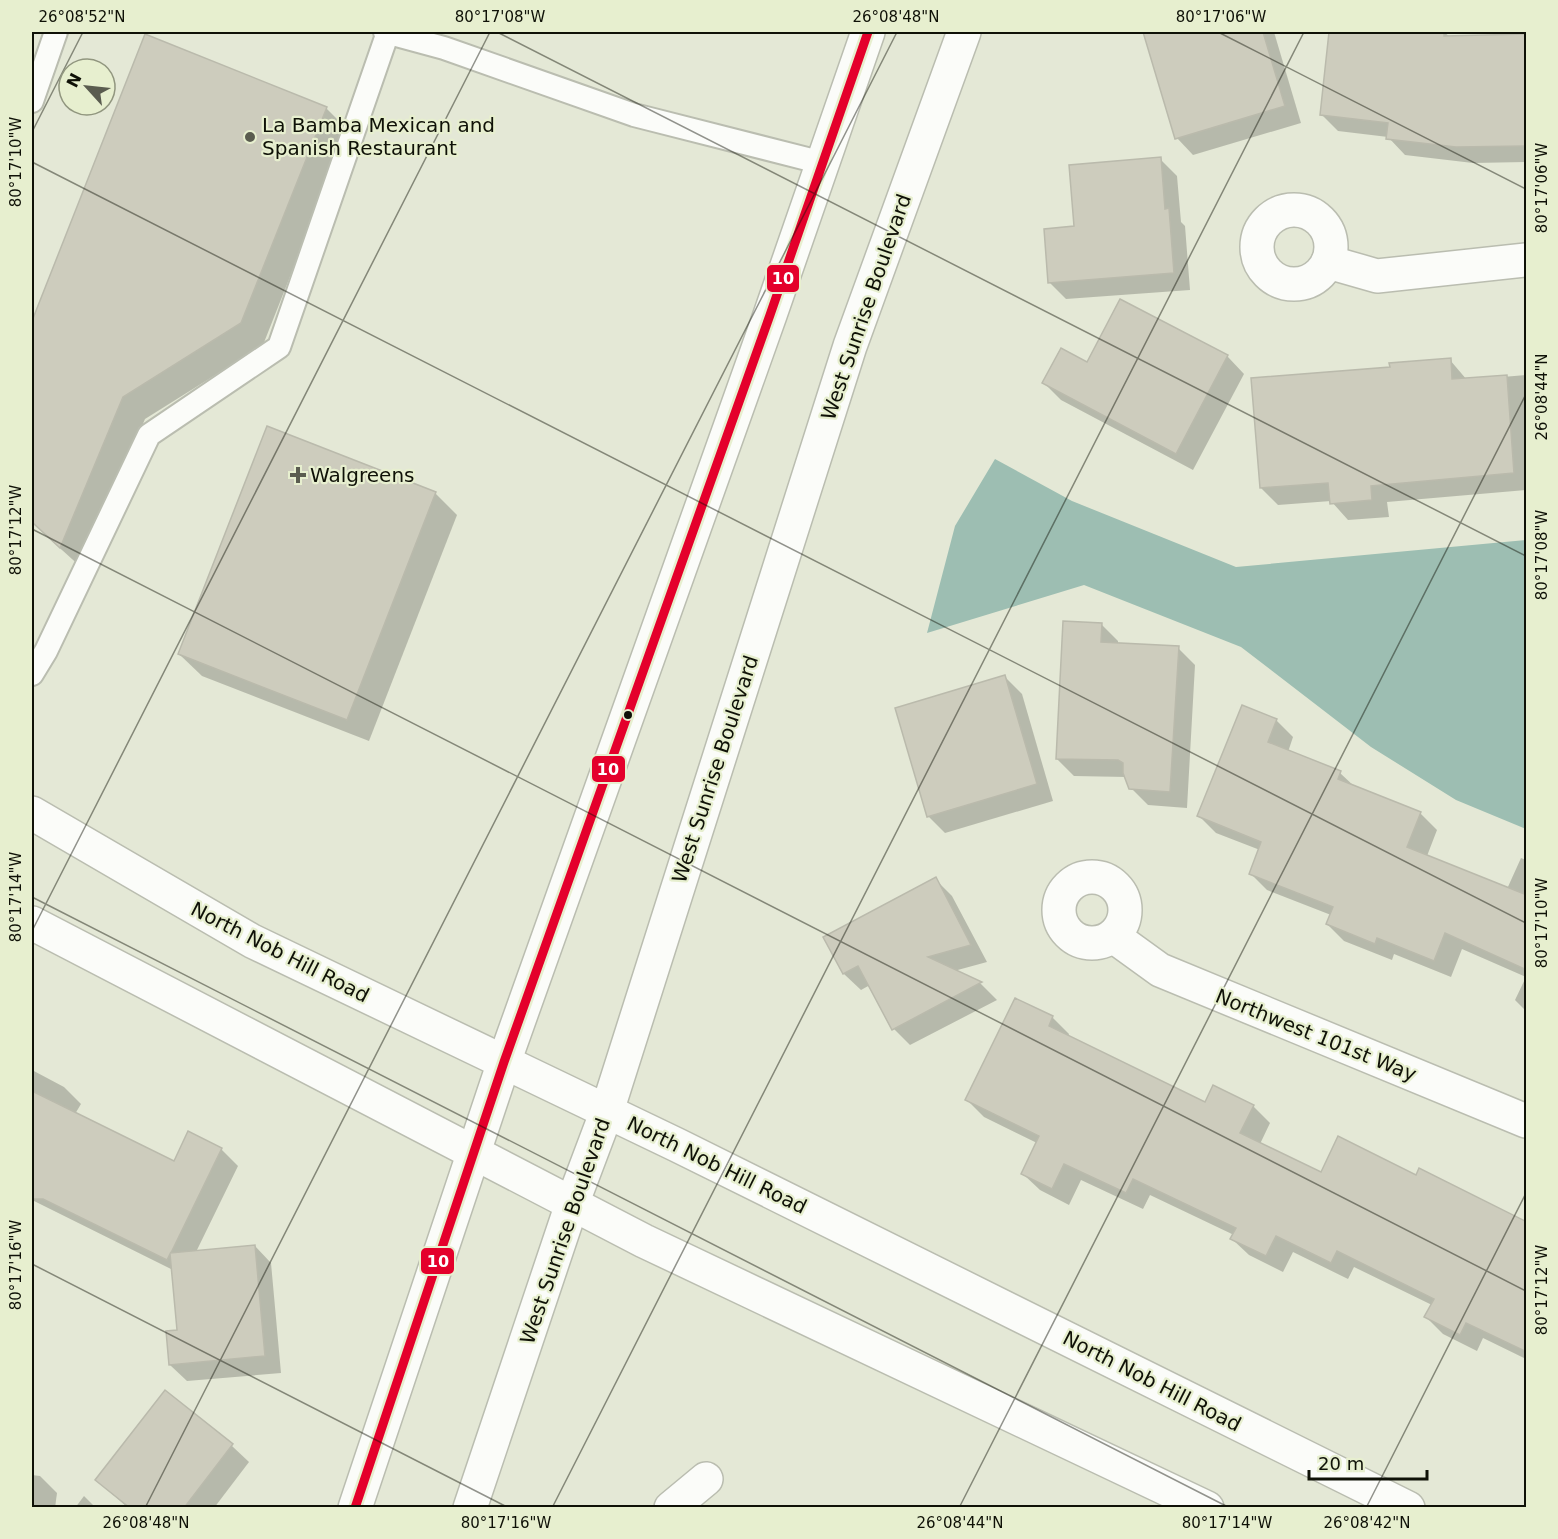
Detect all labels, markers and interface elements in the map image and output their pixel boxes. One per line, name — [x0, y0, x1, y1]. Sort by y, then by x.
text: 26°08'52"N — [38, 8, 126, 26]
text: 80°17'08"W — [455, 8, 545, 26]
text: 26°08'48"N — [852, 8, 940, 26]
text: 80°17'06"W — [1176, 8, 1266, 26]
north arrow — [57, 57, 117, 117]
text: N — [63, 70, 86, 91]
place label: La Bamba Mexican and Spanish Restaurant — [262, 113, 495, 160]
text: 80°17'10"W — [7, 117, 25, 207]
marker: La Bamba Mexican and Spanish Restaurant — [243, 130, 257, 144]
text: 80°17'06"W — [1533, 143, 1551, 233]
street label: West Sunrise Boulevard — [816, 191, 916, 423]
line badge: 10 — [766, 264, 800, 293]
text: 10 — [772, 269, 794, 288]
text: 26°08'44"N — [1533, 353, 1551, 441]
place label: Walgreens — [310, 463, 415, 487]
marker: Walgreens — [291, 468, 305, 482]
text: 80°17'12"W — [7, 485, 25, 575]
text: 80°17'08"W — [1533, 510, 1551, 600]
street label: West Sunrise Boulevard — [667, 652, 763, 886]
unlabelled marker — [622, 709, 634, 721]
line badge: 10 — [591, 755, 626, 783]
text: 10 — [597, 760, 619, 779]
text: 80°17'14"W — [7, 852, 25, 942]
text: 80°17'10"W — [1533, 878, 1551, 968]
street label: North Nob Hill Road — [187, 897, 373, 1007]
street label: Northwest 101st Way — [1212, 984, 1420, 1086]
street label: North Nob Hill Road — [623, 1111, 811, 1219]
street label: West Sunrise Boulevard — [515, 1115, 615, 1347]
text: 80°17'16"W — [7, 1220, 25, 1310]
text: 80°17'12"W — [1533, 1245, 1551, 1335]
line badge: 10 — [420, 1247, 455, 1275]
text: 10 — [427, 1252, 449, 1271]
street label: North Nob Hill Road — [1059, 1326, 1245, 1436]
scale bar — [1309, 1443, 1428, 1481]
text: 20 m — [1318, 1453, 1364, 1474]
text: 26°08'48"N — [102, 1514, 190, 1532]
text: 80°17'16"W — [461, 1514, 551, 1532]
text: 26°08'44"N — [916, 1514, 1004, 1532]
text: 80°17'14"W — [1182, 1514, 1272, 1532]
text: 26°08'42"N — [1323, 1514, 1411, 1532]

